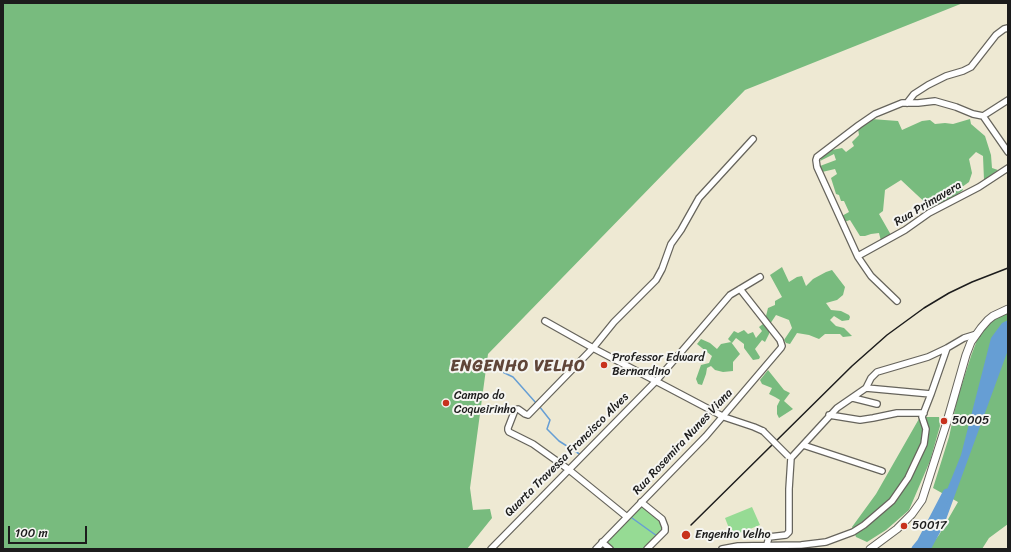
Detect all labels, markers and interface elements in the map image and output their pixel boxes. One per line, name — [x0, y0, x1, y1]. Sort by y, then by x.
street label: Rua Primavera — [892, 178, 964, 230]
place label: Professor Edward Bernardino — [612, 351, 705, 379]
district label: ENGENHO VELHO — [450, 357, 586, 377]
marker: Professor Edward Bernardino — [599, 360, 609, 370]
street label: Rua Rosemira Nunes Viana — [630, 386, 736, 498]
place label: Campo do Coqueirinho — [454, 389, 516, 417]
street label: Quarta Travessa Francisco Alves — [502, 390, 632, 520]
marker: Campo do Coqueirinho — [441, 398, 451, 408]
place label: 50005 — [952, 414, 989, 428]
marker: 50005 — [939, 416, 949, 426]
scale bar — [10, 518, 89, 544]
place label: 50017 — [912, 519, 946, 533]
marker: 50017 — [899, 521, 909, 531]
text: 100 m — [15, 522, 48, 544]
place label: Engenho Velho — [695, 528, 771, 542]
marker: Engenho Velho — [680, 529, 692, 541]

